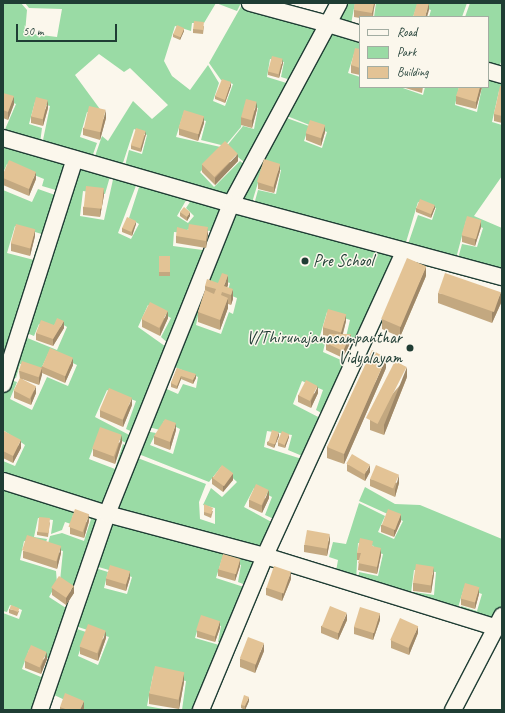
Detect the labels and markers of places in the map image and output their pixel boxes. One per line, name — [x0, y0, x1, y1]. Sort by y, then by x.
place label: Pre School — [313, 251, 373, 271]
marker: Pre School — [300, 256, 310, 266]
place label: V/Thirunajanasampanthar Vidyalayam — [246, 328, 402, 368]
marker: V/Thirunajanasampanthar Vidyalayam — [405, 343, 415, 353]

